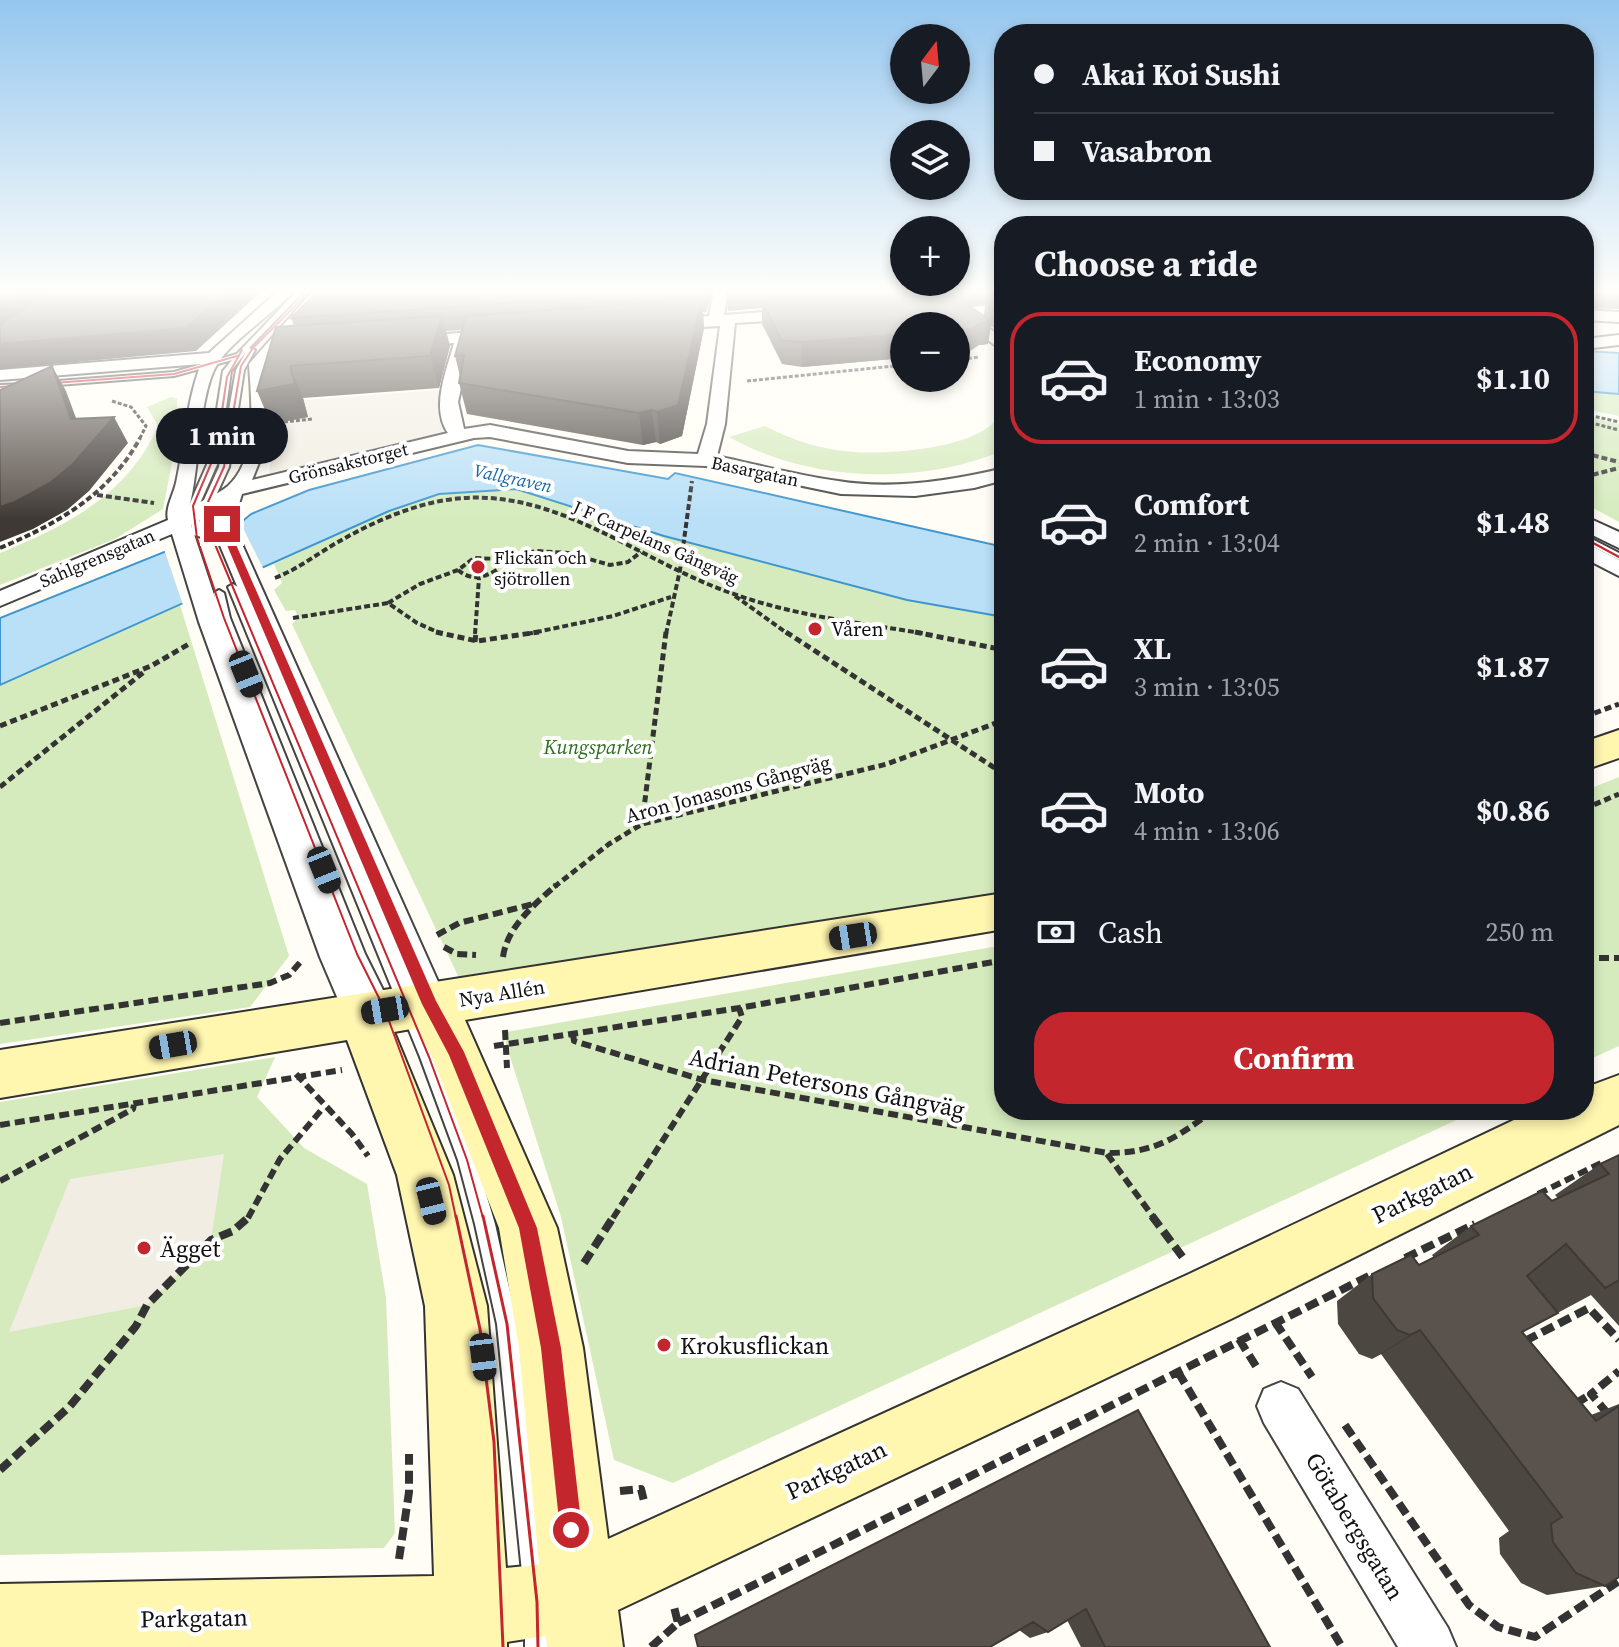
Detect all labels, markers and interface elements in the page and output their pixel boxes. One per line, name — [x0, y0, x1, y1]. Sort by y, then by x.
north arrow — [890, 24, 970, 104]
map controls — [890, 24, 970, 392]
text: Akai Koi Sushi — [1082, 54, 1280, 95]
button: layers — [890, 120, 970, 200]
text: Vasabron — [1082, 131, 1212, 172]
button: + — [890, 216, 970, 296]
text: Choose a ride — [1034, 239, 1257, 288]
button: − — [890, 312, 970, 392]
text: Economy — [1134, 340, 1262, 381]
icon: car — [1038, 342, 1110, 414]
text: $1.10 — [1476, 358, 1550, 399]
text: 1 min · 13:03 — [1134, 381, 1280, 417]
callout: 1 min — [156, 408, 288, 464]
text: 1 min — [188, 418, 256, 454]
street label: Grönsakstorget — [286, 436, 410, 490]
street label: Basargatan — [709, 450, 801, 492]
water label: Vallgraven — [472, 458, 554, 498]
text: Comfort — [1134, 484, 1249, 525]
icon: car — [1038, 486, 1110, 558]
street label: J F Carpelans Gångväg — [568, 494, 743, 590]
text: $1.48 — [1476, 502, 1550, 543]
route end — [204, 506, 240, 542]
street label: Sahlgrensgatan — [36, 522, 159, 594]
text: 2 min · 13:04 — [1134, 525, 1280, 561]
place label: Flickan och sjötrollen — [494, 545, 587, 591]
marker: Flickan och sjötrollen — [469, 558, 487, 576]
place label: Våren — [831, 615, 884, 643]
marker: Våren — [806, 620, 824, 638]
text: XL — [1134, 628, 1171, 669]
icon: car — [1038, 630, 1110, 702]
text: $1.87 — [1476, 646, 1550, 687]
car — [226, 647, 266, 701]
text: 3 min · 13:05 — [1134, 669, 1280, 705]
park label: Kungsparken — [542, 733, 653, 761]
street label: Aron Jonasons Gångväg — [622, 748, 834, 830]
text: Moto — [1134, 772, 1205, 813]
icon: car — [1038, 774, 1110, 846]
text: $0.86 — [1476, 790, 1550, 831]
text: 4 min · 13:06 — [1134, 813, 1280, 849]
car — [304, 843, 344, 897]
icon: cash — [1034, 910, 1078, 954]
text: Cash — [1098, 912, 1163, 953]
text: 250 m — [1486, 914, 1554, 950]
car — [827, 920, 879, 952]
street label: Nya Allén — [457, 972, 547, 1014]
car — [359, 994, 411, 1026]
button: Confirm — [1034, 1012, 1554, 1104]
car — [147, 1029, 199, 1061]
street label: Adrian Petersons Gångväg — [686, 1040, 968, 1126]
street label: Parkgatan — [1366, 1155, 1478, 1231]
car — [414, 1175, 448, 1227]
place label: Ägget — [160, 1232, 221, 1265]
marker: Ägget — [135, 1239, 153, 1257]
place label: Krokusflickan — [680, 1329, 829, 1362]
car — [468, 1332, 498, 1382]
marker: Krokusflickan — [655, 1336, 673, 1354]
street label: Parkgatan — [780, 1432, 892, 1508]
street label: Götabergsgatan — [1298, 1446, 1412, 1606]
route start — [553, 1512, 589, 1548]
street label: Parkgatan — [140, 1601, 248, 1635]

